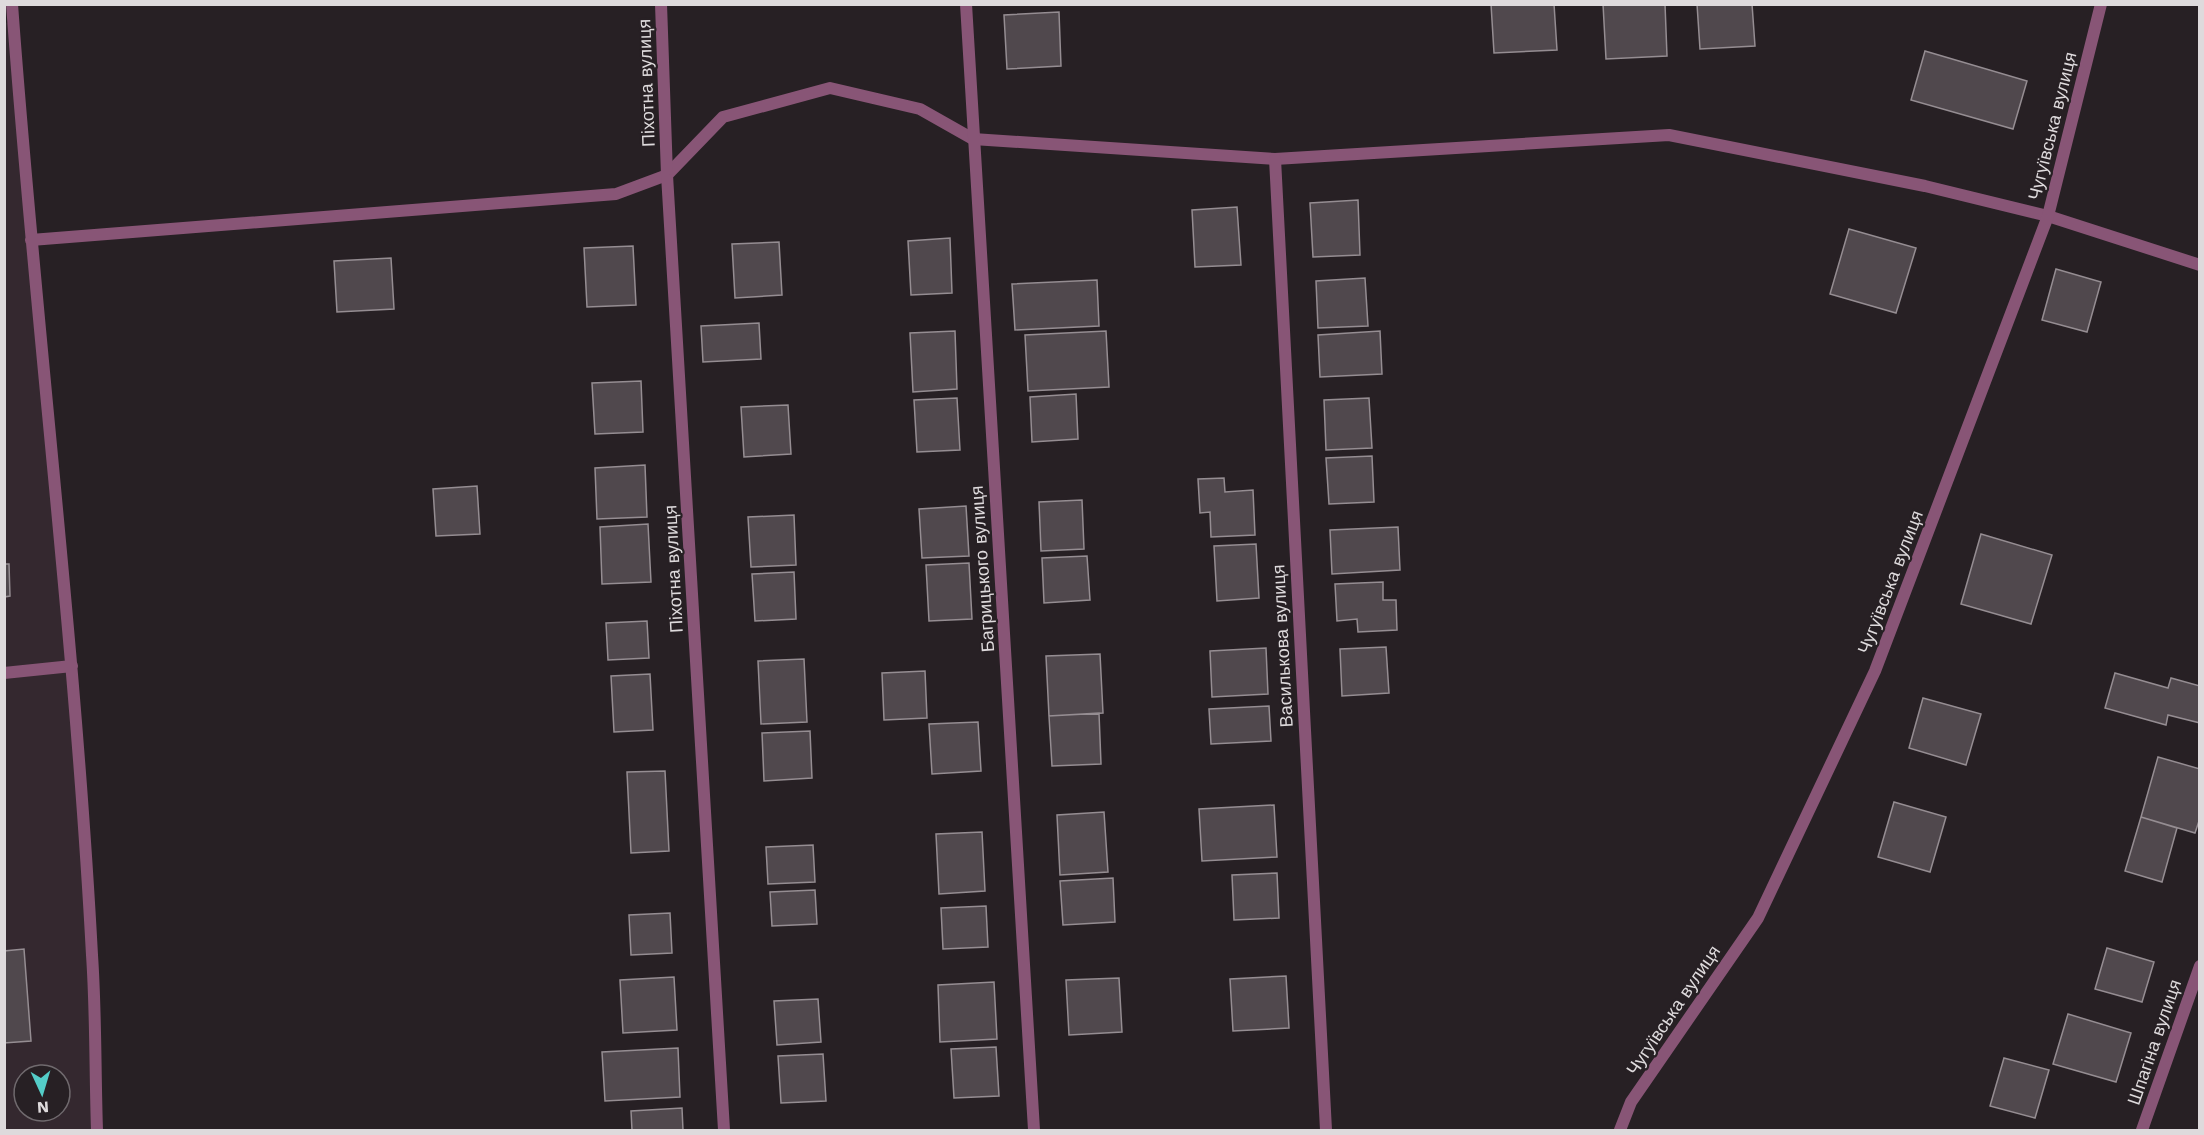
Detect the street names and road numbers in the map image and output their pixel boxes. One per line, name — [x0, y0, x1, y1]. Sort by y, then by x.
street label: Піхотна вулиця — [633, 19, 659, 147]
street label: Чугуївська вулиця — [2023, 50, 2081, 202]
street label: Багрицького вулиця — [966, 485, 998, 653]
street label: Піхотна вулиця — [659, 504, 687, 634]
street label: Чугуївська вулиця — [1853, 507, 1927, 657]
street label: Василькова вулиця — [1267, 564, 1297, 728]
street label: Чугуївська вулиця — [1622, 941, 1724, 1079]
street label: Шпагіна вулиця — [2123, 977, 2185, 1107]

